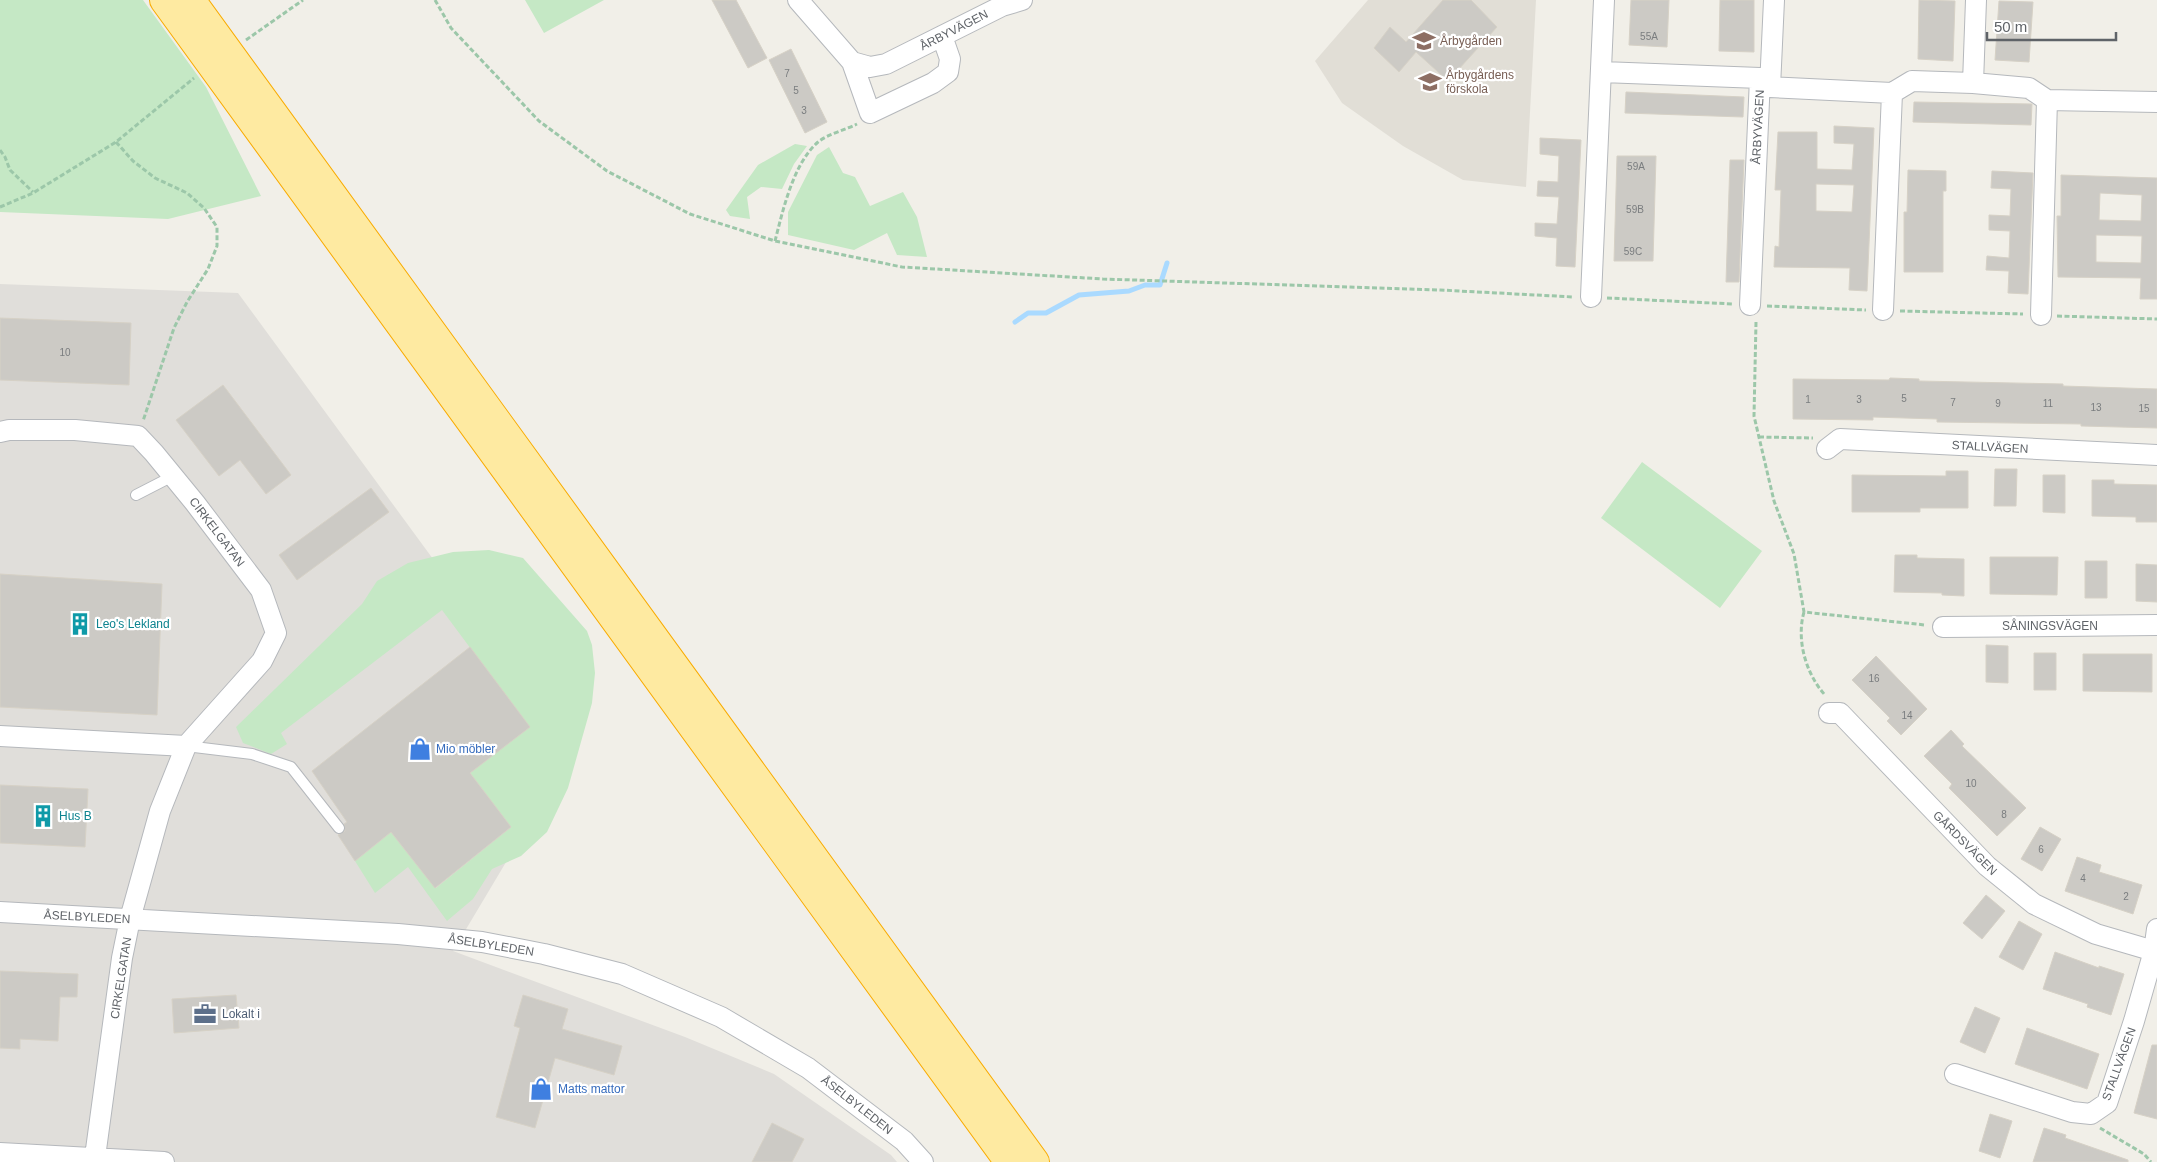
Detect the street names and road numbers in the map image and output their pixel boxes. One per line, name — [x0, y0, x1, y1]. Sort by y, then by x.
street label: ÅRBYVÄGEN — [917, 6, 990, 53]
street label: ÅRBYVÄGEN — [1748, 89, 1767, 165]
street label: STALLVÄGEN — [1951, 438, 2029, 456]
street label: CIRKELGATAN — [186, 495, 248, 569]
street label: SÅNINGSVÄGEN — [2002, 618, 2098, 633]
street label: GÅRDSVÄGEN — [1930, 807, 2001, 878]
street label: ÅSELBYLEDEN — [43, 907, 131, 926]
street label: ÅSELBYLEDEN — [447, 930, 535, 959]
street label: CIRKELGATAN — [108, 936, 134, 1020]
street label: STALLVÄGEN — [2099, 1025, 2139, 1103]
street label: ÅSELBYLEDEN — [819, 1072, 896, 1137]

